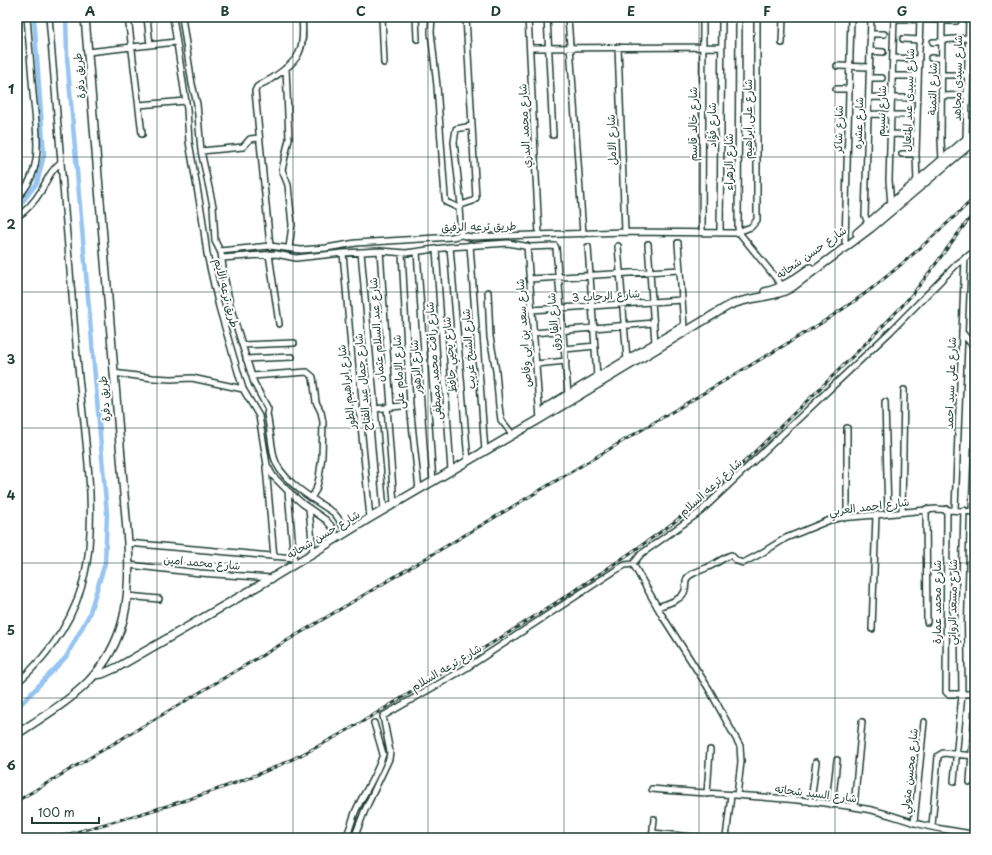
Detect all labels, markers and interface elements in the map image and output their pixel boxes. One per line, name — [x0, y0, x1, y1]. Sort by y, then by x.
text: A — [85, 1, 95, 20]
text: B — [221, 1, 230, 20]
text: C — [356, 1, 366, 20]
text: D — [491, 1, 501, 20]
text: E — [627, 1, 635, 20]
text: F — [763, 1, 771, 20]
text: G — [897, 1, 907, 20]
street label: شارع سيدى مجاهد — [948, 35, 967, 121]
street label: شارع سيدى عبد المتعال — [898, 48, 919, 152]
street label: طريق دفرة — [69, 52, 89, 100]
street label: شارع التمنة — [923, 63, 942, 115]
text: 1 — [8, 79, 14, 98]
street label: شارع على ابراهيم — [739, 79, 757, 159]
street label: شارع محمد البدري — [513, 83, 536, 169]
street label: شارع نسيم — [872, 85, 891, 137]
street label: شارع خالد قاسم — [684, 87, 702, 161]
street label: شارع عشره — [849, 96, 868, 150]
street label: شارع فؤاد — [703, 103, 721, 147]
street label: شارع شاكر — [829, 105, 848, 154]
street label: شارع الامل — [602, 114, 621, 166]
street label: شارع الزهراء — [720, 133, 738, 191]
text: 2 — [6, 214, 16, 233]
street label: طريق ترعه الرفيق — [441, 217, 517, 235]
street label: شارع حسن شحاته — [772, 221, 850, 283]
street label: طريق ترعه الآيم — [209, 257, 244, 330]
street label: شارع عبد السلام عثمان — [364, 277, 389, 383]
street label: شارع سعد بن ابى وقاص — [511, 278, 536, 388]
street label: شارع الرحاب 3 — [571, 284, 641, 307]
street label: شارع الفاروق — [542, 292, 565, 352]
street label: شارع رأفت محمد مصطفى — [420, 301, 447, 421]
street label: شارع الشيخ غريب — [457, 308, 480, 390]
street label: شارع يحيي حافظ — [437, 316, 464, 394]
street label: شارع جمال عبد الفتاح — [349, 333, 376, 431]
street label: شارع الإمام على — [388, 334, 409, 410]
street label: شارع على سيد احمد — [940, 336, 961, 430]
street label: شارع الزهور — [405, 339, 426, 396]
street label: شارع ابراهيم الطور — [332, 344, 361, 431]
text: 3 — [7, 349, 16, 368]
street label: طريق دفرة — [94, 375, 114, 423]
street label: شارع ترعه السلام — [675, 454, 746, 521]
text: 4 — [7, 485, 16, 504]
street label: شارع احمد العربي — [828, 493, 910, 522]
street label: شارع حسن شحاته — [283, 505, 363, 563]
street label: شارع محمد امين — [163, 550, 241, 575]
street label: شارع مسعد الرواني — [943, 559, 964, 645]
street label: شارع محمد عمارة — [928, 560, 946, 644]
text: 5 — [7, 620, 15, 639]
street label: شارع ترعه السلام — [407, 639, 485, 696]
street label: شارع محسن متولي — [896, 727, 925, 815]
text: 6 — [6, 755, 16, 774]
street label: شارع السيد شحاته — [774, 780, 858, 807]
scale bar — [32, 799, 99, 825]
text: 100 m — [38, 803, 75, 821]

